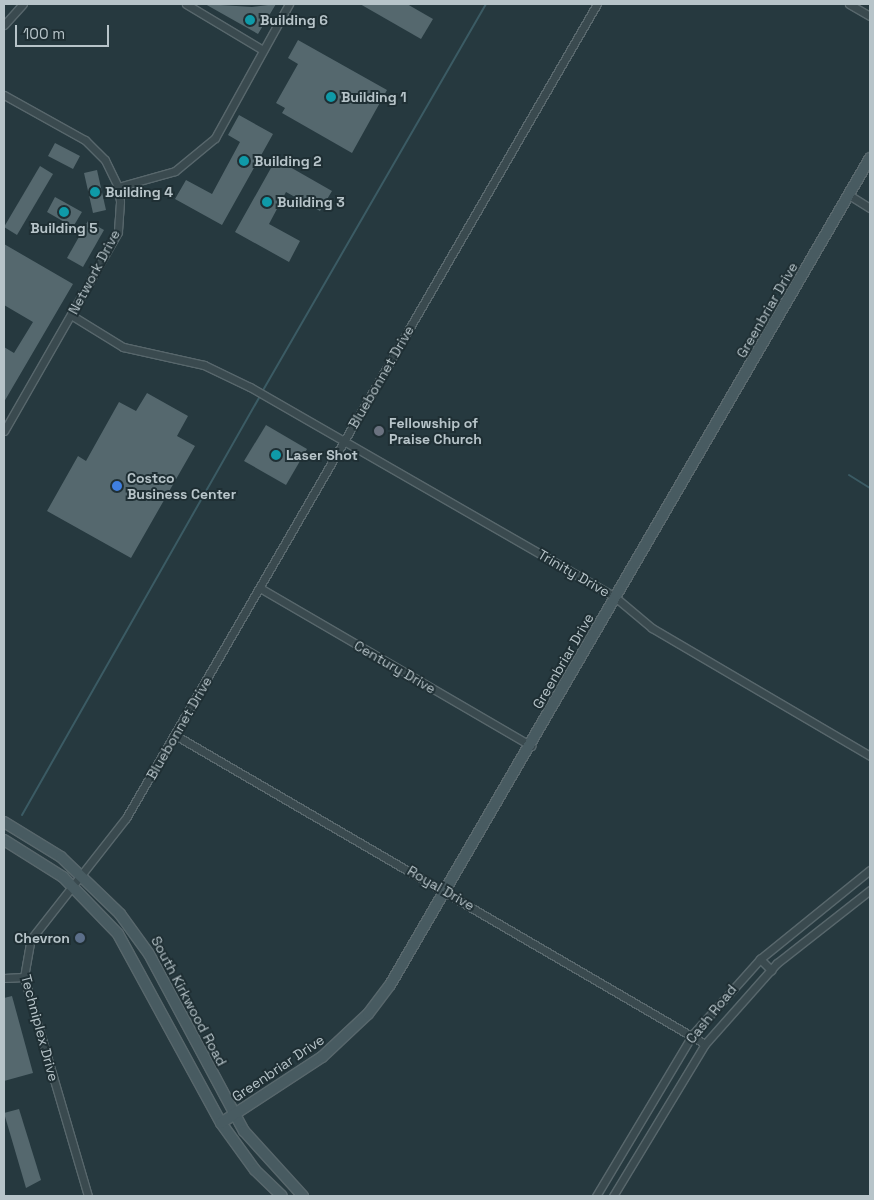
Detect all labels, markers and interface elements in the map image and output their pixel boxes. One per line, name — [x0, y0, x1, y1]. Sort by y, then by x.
place label: Building 6 — [260, 12, 328, 28]
marker: Building 6 — [244, 14, 256, 26]
scale bar — [18, 15, 111, 47]
text: 100 m — [23, 24, 65, 43]
place label: Building 1 — [341, 89, 406, 105]
marker: Building 1 — [325, 91, 337, 103]
place label: Building 2 — [254, 153, 321, 169]
marker: Building 2 — [238, 155, 250, 167]
place label: Building 4 — [105, 184, 173, 200]
marker: Building 4 — [89, 186, 101, 198]
place label: Building 3 — [277, 194, 345, 210]
marker: Building 3 — [261, 196, 273, 208]
marker: Building 5 — [58, 206, 70, 218]
place label: Building 5 — [30, 220, 98, 236]
street label: Network Drive — [65, 227, 123, 317]
street label: Greenbriar Drive — [733, 259, 801, 361]
street label: Bluebonnet Drive — [345, 323, 417, 431]
place label: Fellowship of Praise Church — [389, 415, 482, 448]
marker: Fellowship of Praise Church — [373, 425, 385, 437]
place label: Laser Shot — [286, 447, 358, 463]
marker: Laser Shot — [270, 449, 282, 461]
place label: Costco Business Center — [127, 470, 236, 502]
marker: Costco Business Center — [111, 480, 123, 492]
street label: Trinity Drive — [535, 546, 613, 600]
street label: Greenbriar Drive — [529, 610, 597, 712]
street label: Century Drive — [351, 637, 439, 697]
street label: Bluebonnet Drive — [143, 674, 215, 782]
street label: Royal Drive — [404, 862, 478, 914]
place label: Chevron — [14, 930, 70, 946]
marker: Chevron — [74, 932, 86, 944]
street label: South Kirkwood Road — [148, 933, 230, 1069]
street label: Techniplex Drive — [18, 973, 62, 1083]
street label: Cash Road — [682, 981, 740, 1047]
street label: Greenbriar Drive — [229, 1031, 327, 1105]

